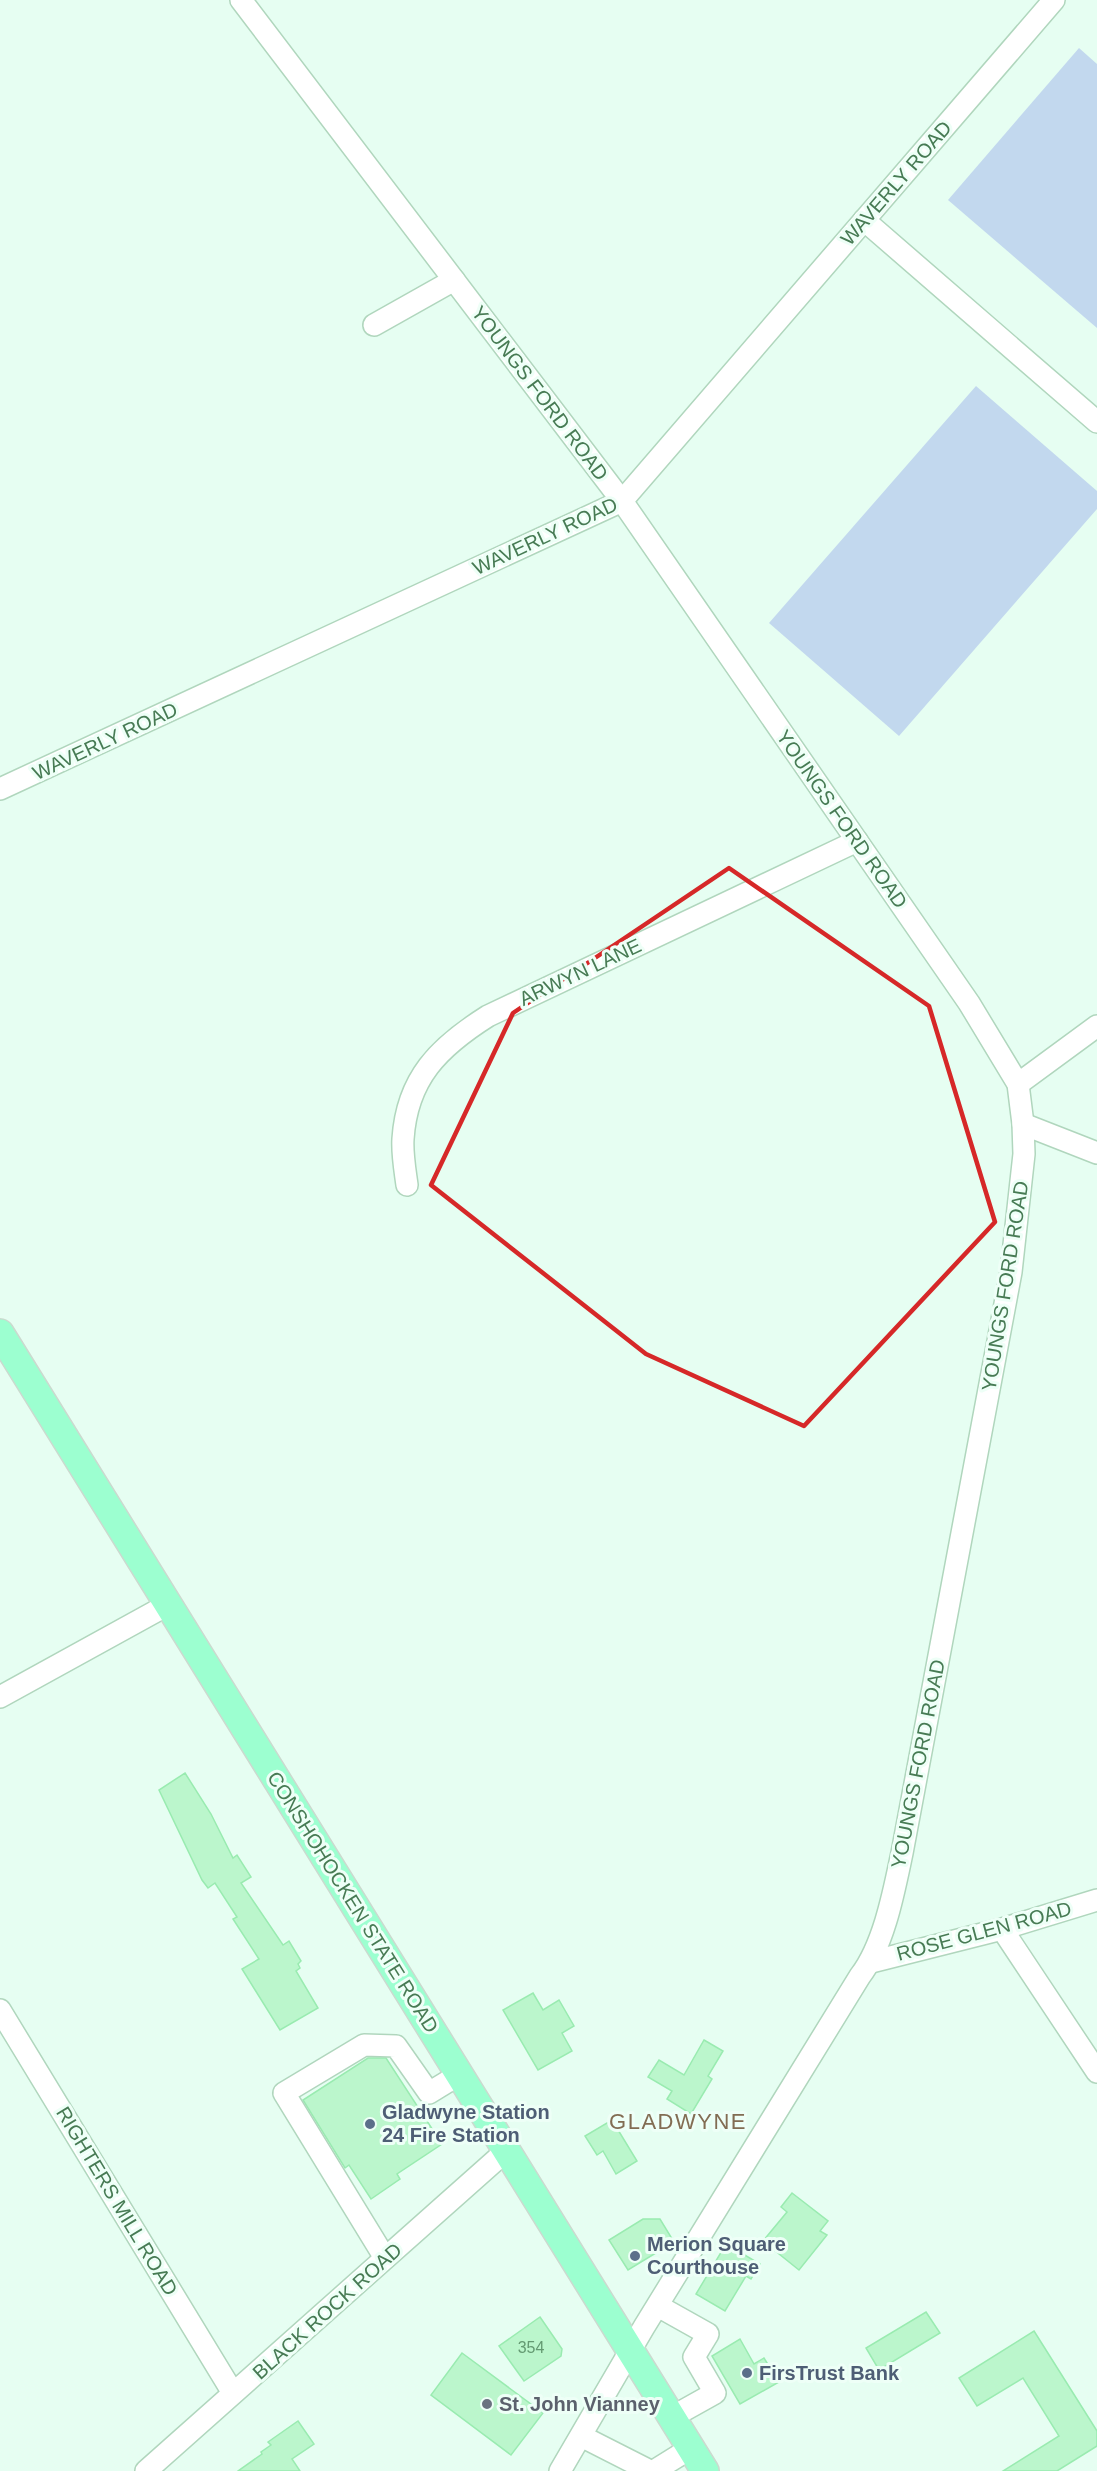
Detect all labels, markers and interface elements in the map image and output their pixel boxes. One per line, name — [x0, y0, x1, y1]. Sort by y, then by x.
street label: WAVERLY ROAD — [836, 117, 956, 249]
street label: YOUNGS FORD ROAD — [467, 302, 613, 484]
street label: WAVERLY ROAD — [469, 493, 621, 579]
street label: WAVERLY ROAD — [29, 698, 181, 784]
street label: YOUNGS FORD ROAD — [772, 726, 912, 912]
street label: ARWYN LANE — [516, 934, 644, 1010]
street label: YOUNGS FORD ROAD — [978, 1179, 1032, 1393]
street label: YOUNGS FORD ROAD — [887, 1658, 949, 1870]
street label: CONSHOHOCKEN STATE ROAD — [263, 1767, 443, 2037]
street label: ROSE GLEN ROAD — [894, 1897, 1074, 1965]
place label: Gladwyne Station 24 Fire Station — [382, 2101, 550, 2146]
street label: RIGHTERS MILL ROAD — [52, 2103, 182, 2299]
district label: GLADWYNE — [609, 2109, 747, 2134]
marker: Gladwyne Station 24 Fire Station — [363, 2117, 377, 2131]
place label: Merion Square Courthouse — [647, 2233, 786, 2278]
street label: BLACK ROCK ROAD — [248, 2238, 406, 2384]
marker: Merion Square Courthouse — [628, 2249, 642, 2263]
house number: 354 — [518, 2339, 544, 2356]
place label: FirsTrust Bank — [759, 2362, 900, 2384]
marker: FirsTrust Bank — [740, 2366, 754, 2380]
place label: St. John Vianney — [499, 2393, 661, 2415]
marker: St. John Vianney — [480, 2397, 494, 2411]

